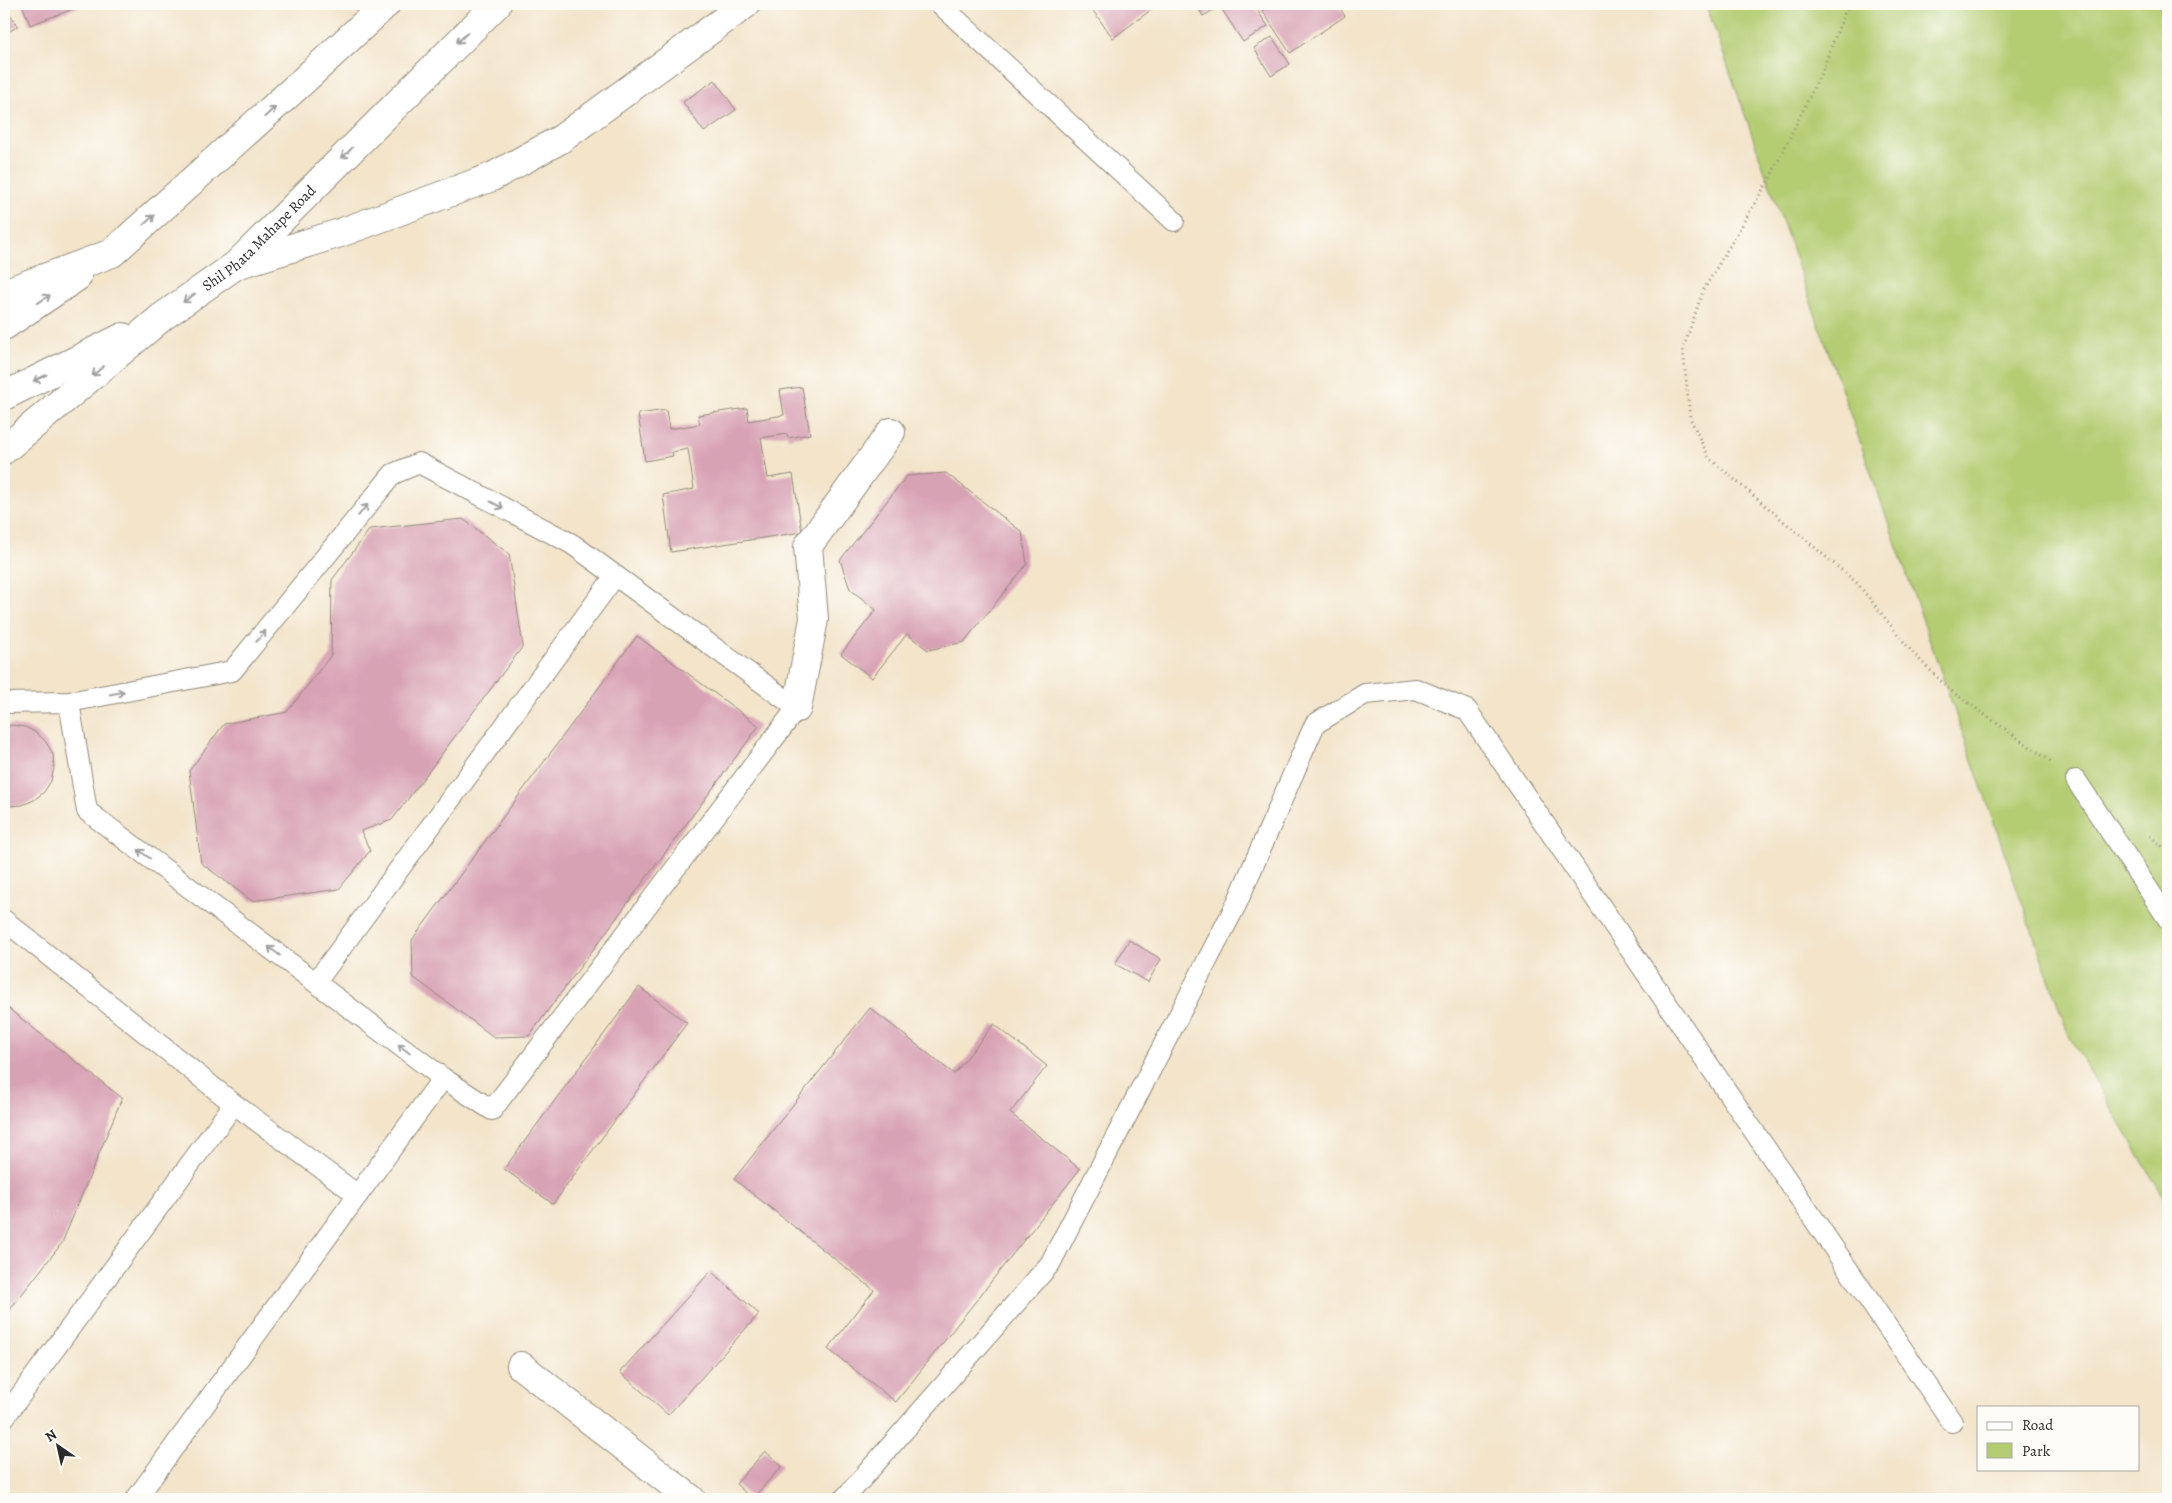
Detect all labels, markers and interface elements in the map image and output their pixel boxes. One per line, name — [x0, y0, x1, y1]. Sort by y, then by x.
one-way arrow — [456, 32, 468, 44]
one-way arrow — [263, 106, 276, 117]
one-way arrow — [342, 147, 354, 159]
street label: Shil Phata Mahape Road — [198, 180, 321, 296]
one-way arrow — [142, 214, 155, 226]
one-way arrow — [182, 293, 196, 303]
one-way arrow — [37, 294, 51, 304]
one-way arrow — [92, 365, 105, 376]
one-way arrow — [33, 374, 48, 383]
one-way arrow — [489, 500, 503, 510]
one-way arrow — [358, 504, 369, 517]
one-way arrow — [255, 629, 266, 642]
one-way arrow — [108, 687, 124, 697]
one-way arrow — [138, 848, 151, 859]
one-way arrow — [267, 946, 281, 956]
one-way arrow — [397, 1044, 411, 1054]
legend — [1977, 1406, 2140, 1470]
text: Road — [2022, 1415, 2054, 1435]
north arrow — [32, 1420, 82, 1470]
text: N — [41, 1425, 61, 1446]
text: Park — [2022, 1441, 2051, 1461]

